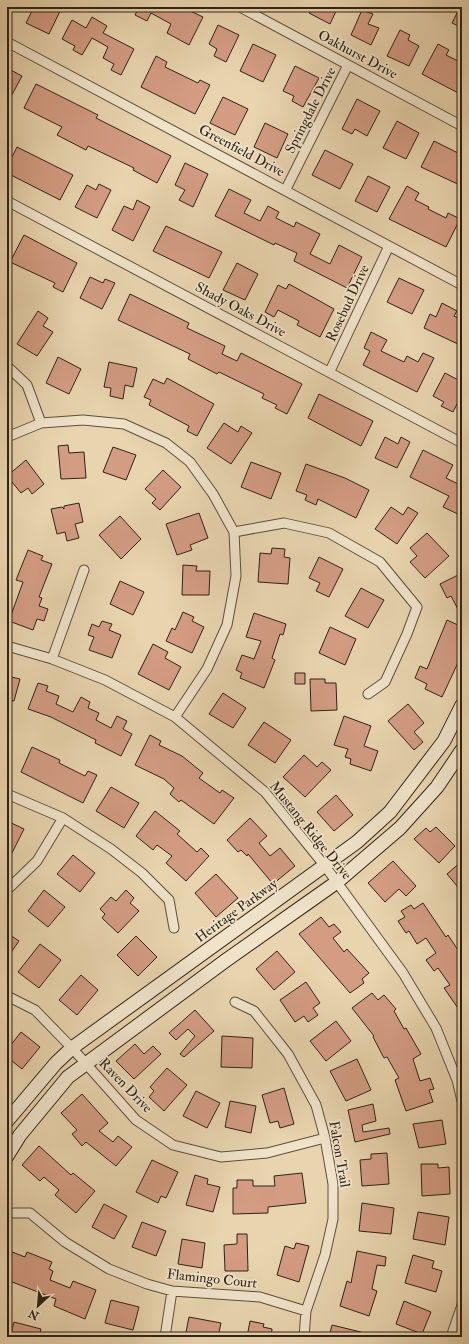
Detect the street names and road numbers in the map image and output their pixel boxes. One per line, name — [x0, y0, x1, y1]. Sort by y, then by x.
street label: Oakhurst Drive — [315, 26, 401, 83]
street label: Springdale Drive — [281, 64, 341, 157]
street label: Greenfield Drive — [196, 121, 288, 180]
street label: Rosebud Drive — [322, 262, 373, 345]
street label: Shady Oaks Drive — [192, 278, 289, 341]
street label: Mustang Ridge Drive — [266, 778, 355, 883]
street label: Heritage Parkway — [192, 874, 282, 947]
street label: Raven Drive — [95, 1054, 156, 1116]
street label: Falcon Trail — [325, 1119, 354, 1189]
street label: Flamingo Court — [166, 1265, 258, 1292]

